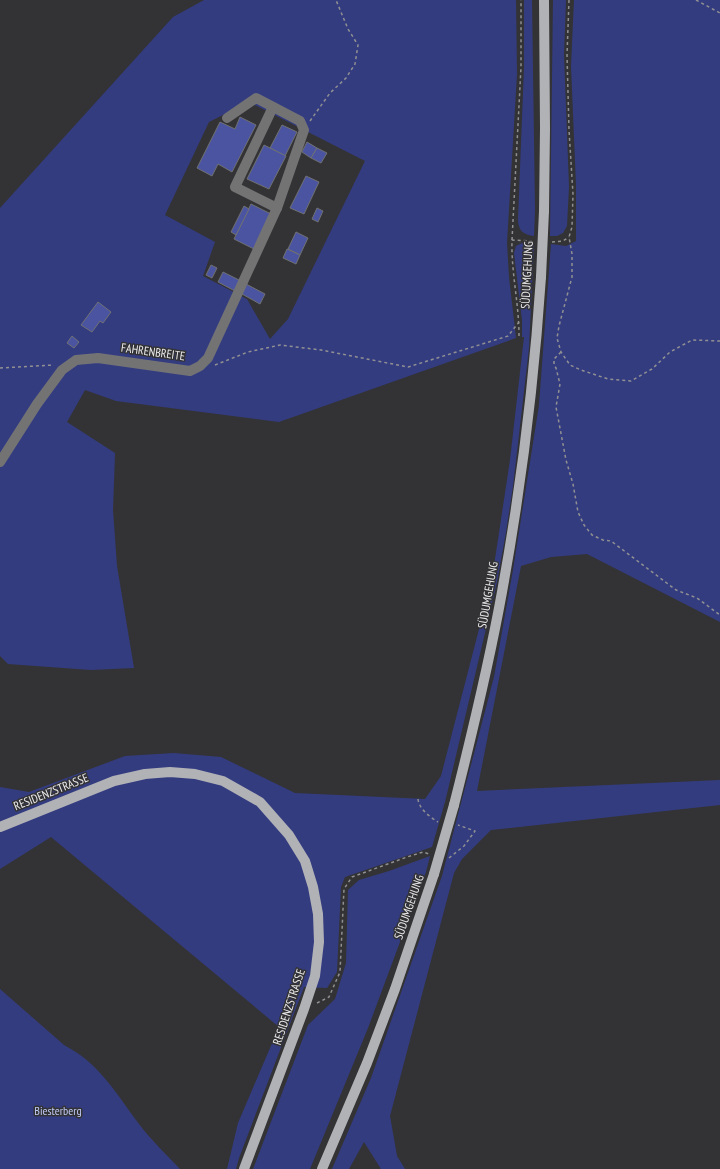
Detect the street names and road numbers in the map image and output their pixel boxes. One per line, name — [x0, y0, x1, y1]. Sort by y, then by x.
street label: SÜDUMGEHUNG — [517, 241, 536, 309]
street label: FAHRENBREITE — [120, 340, 186, 363]
street label: SÜDUMGEHUNG — [474, 560, 501, 630]
street label: RESIDENZSTRASSE — [11, 770, 90, 813]
street label: SÜDUMGEHUNG — [390, 872, 427, 941]
street label: RESIDENZSTRASSE — [269, 967, 308, 1047]

